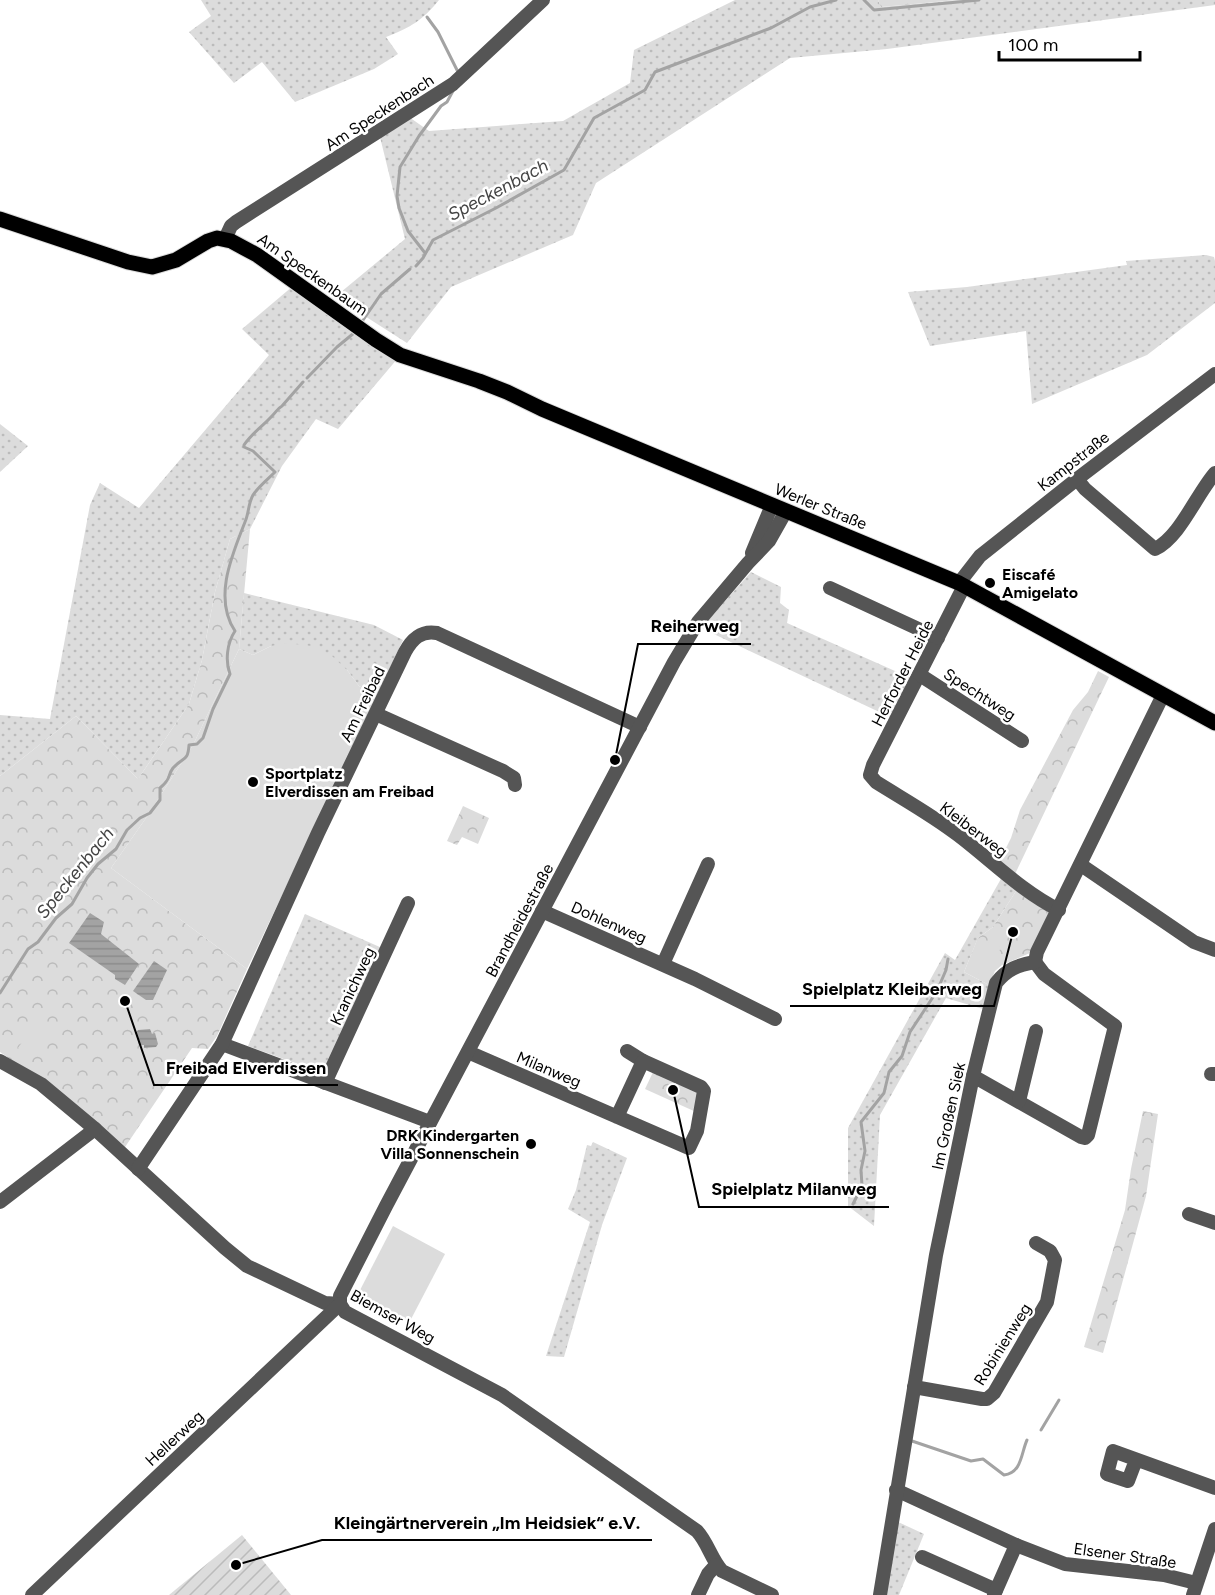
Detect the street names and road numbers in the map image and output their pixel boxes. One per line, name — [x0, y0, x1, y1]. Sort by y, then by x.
street label: Am Speckenbach — [321, 70, 437, 155]
street label: Am Speckenbaum — [254, 229, 372, 320]
street label: Kampstraße — [1034, 427, 1113, 495]
street label: Werler Straße — [772, 479, 870, 534]
street label: Herforder Heide — [867, 617, 938, 730]
street label: Am Freibad — [336, 663, 389, 745]
street label: Spechtweg — [940, 664, 1019, 725]
street label: Kleiberweg — [936, 798, 1011, 861]
street label: Brandheidestraße — [481, 860, 558, 980]
street label: Dohlenweg — [568, 897, 650, 948]
street label: Kranichweg — [326, 944, 379, 1028]
street label: Milanweg — [514, 1047, 584, 1092]
street label: Im Großen Siek — [928, 1060, 969, 1172]
street label: Biemser Weg — [347, 1285, 439, 1348]
street label: Robinienweg — [970, 1300, 1035, 1389]
street label: Hellerweg — [141, 1407, 207, 1470]
street label: Elsener Straße — [1072, 1539, 1178, 1572]

